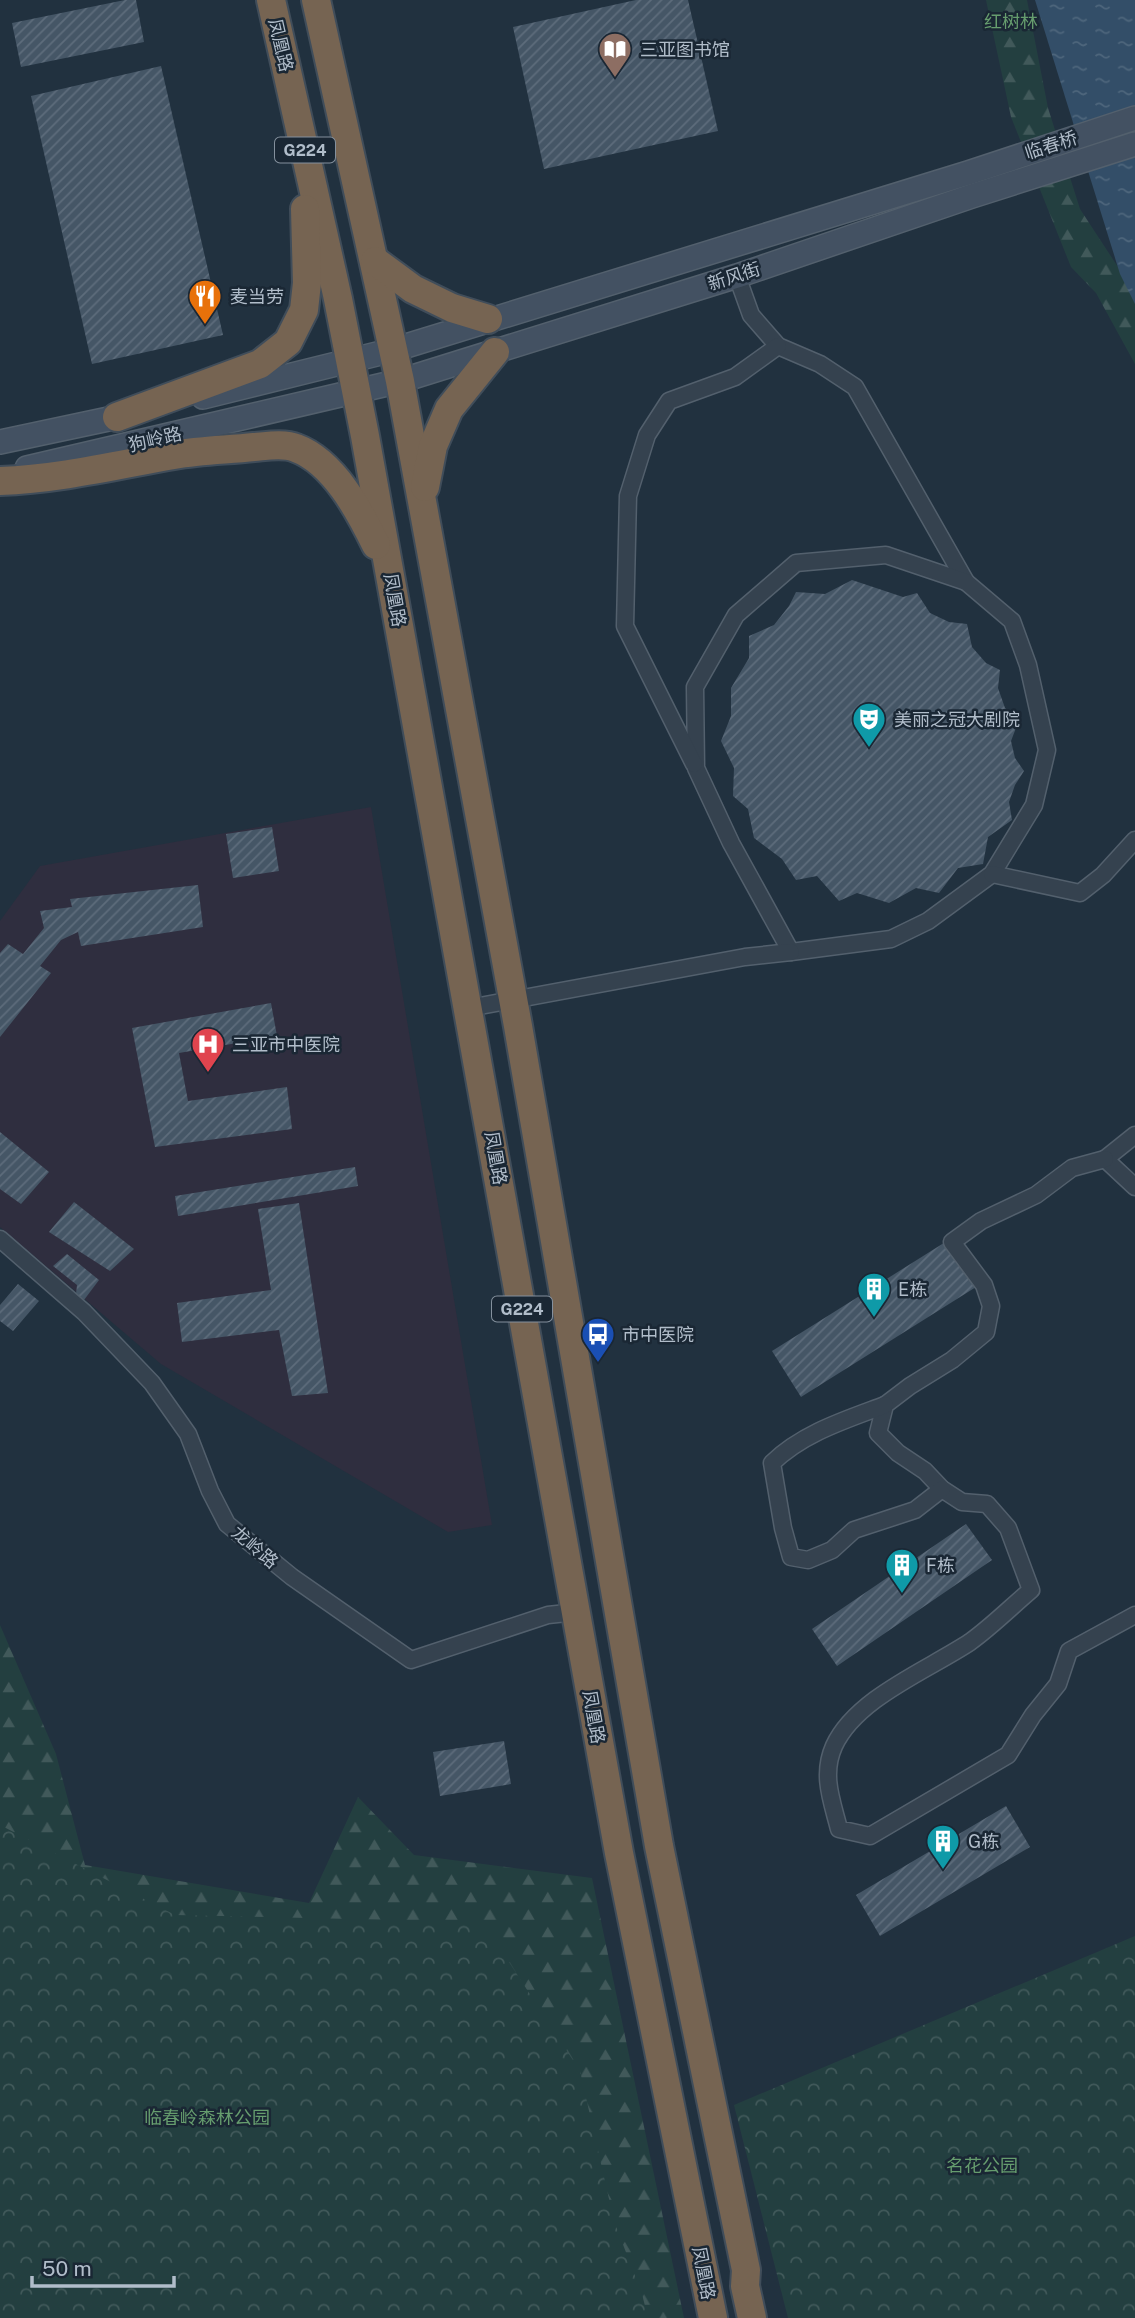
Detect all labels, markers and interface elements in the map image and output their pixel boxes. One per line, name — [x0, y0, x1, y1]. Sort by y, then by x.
park label: 红树林 — [984, 11, 1038, 32]
street label: 凤凰路 — [265, 16, 297, 74]
library icon: 三亚图书馆 — [596, 30, 634, 79]
place label: 三亚图书馆 — [640, 39, 730, 60]
street label: 临春桥 — [1022, 127, 1080, 163]
road number: G224 — [275, 138, 335, 162]
street label: 新风街 — [705, 258, 763, 294]
restaurant icon: 麦当劳 — [186, 277, 224, 326]
place label: 麦当劳 — [230, 286, 284, 307]
street label: 狗岭路 — [126, 423, 184, 455]
street label: 凤凰路 — [380, 572, 410, 628]
theatre icon: 美丽之冠大剧院 — [850, 700, 888, 749]
place label: 美丽之冠大剧院 — [894, 709, 1020, 730]
hospital icon: 三亚市中医院 — [189, 1025, 227, 1074]
place label: 三亚市中医院 — [232, 1034, 340, 1055]
street label: 凤凰路 — [481, 1130, 511, 1186]
building icon: E栋 — [855, 1270, 893, 1319]
place label: E栋 — [898, 1279, 927, 1300]
road number: G224 — [492, 1296, 552, 1322]
bus stop icon: 市中医院 — [579, 1315, 617, 1364]
place label: 市中医院 — [622, 1324, 694, 1345]
street label: 龙岭路 — [228, 1522, 282, 1572]
building icon: F栋 — [883, 1546, 921, 1595]
place label: F栋 — [926, 1555, 955, 1576]
street label: 凤凰路 — [579, 1689, 609, 1745]
building icon: G栋 — [924, 1822, 962, 1871]
place label: G栋 — [968, 1831, 999, 1852]
park label: 临春岭森林公园 — [144, 2107, 270, 2128]
park label: 名花公园 — [946, 2155, 1018, 2176]
scale bar — [32, 2244, 173, 2288]
street label: 凤凰路 — [689, 2244, 719, 2302]
text: 50 m — [42, 2256, 92, 2281]

